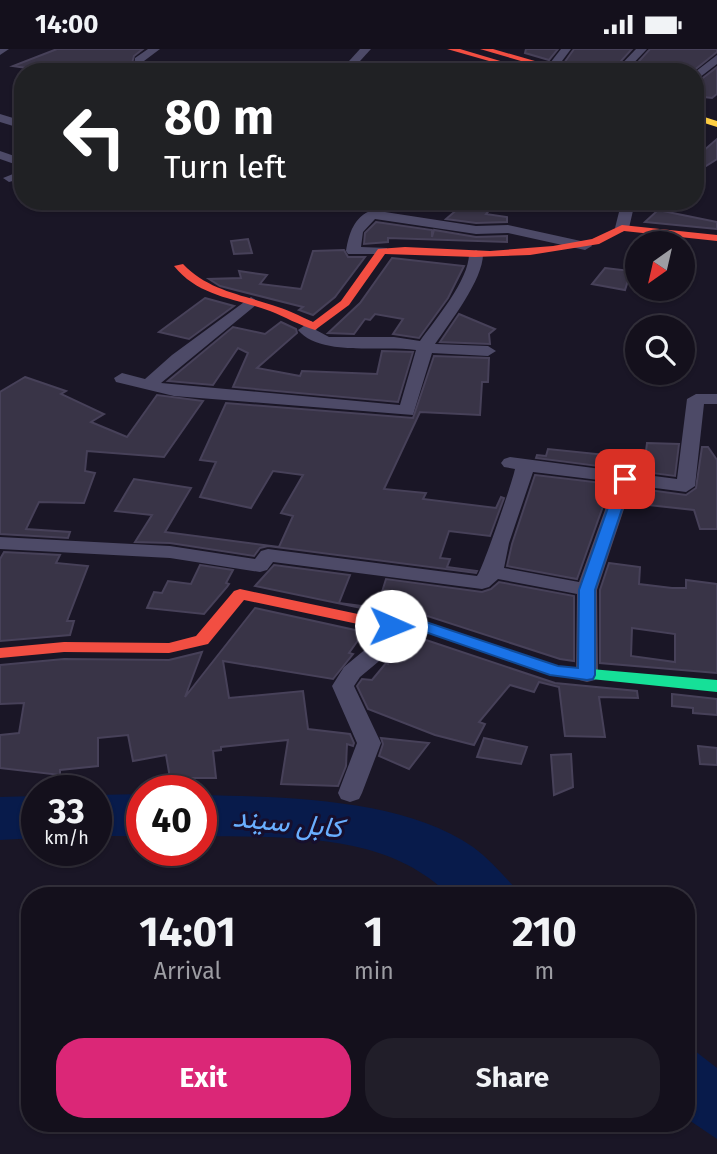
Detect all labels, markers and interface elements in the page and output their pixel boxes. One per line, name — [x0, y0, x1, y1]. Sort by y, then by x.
text: 14:00 — [35, 9, 98, 40]
text: 80 m — [164, 88, 274, 147]
icon: left — [49, 91, 140, 182]
text: Turn left — [164, 148, 286, 186]
north arrow — [625, 231, 695, 301]
map controls — [625, 231, 695, 385]
button: search — [625, 315, 695, 385]
pin — [595, 449, 655, 509]
icon: arrive — [606, 460, 644, 498]
position arrow — [354, 589, 428, 663]
speed limit sign: 40 — [126, 775, 217, 866]
text: 33 — [48, 790, 85, 832]
water label: کابل سيند — [231, 800, 349, 845]
text: km/h — [44, 827, 89, 849]
text: 14:01 — [139, 907, 236, 957]
text: 1 — [364, 907, 384, 957]
text: 210 — [512, 907, 577, 957]
text: Arrival — [154, 957, 221, 985]
text: min — [354, 957, 394, 985]
text: m — [534, 957, 554, 985]
button: Exit — [56, 1038, 351, 1118]
button: Share — [365, 1038, 660, 1118]

